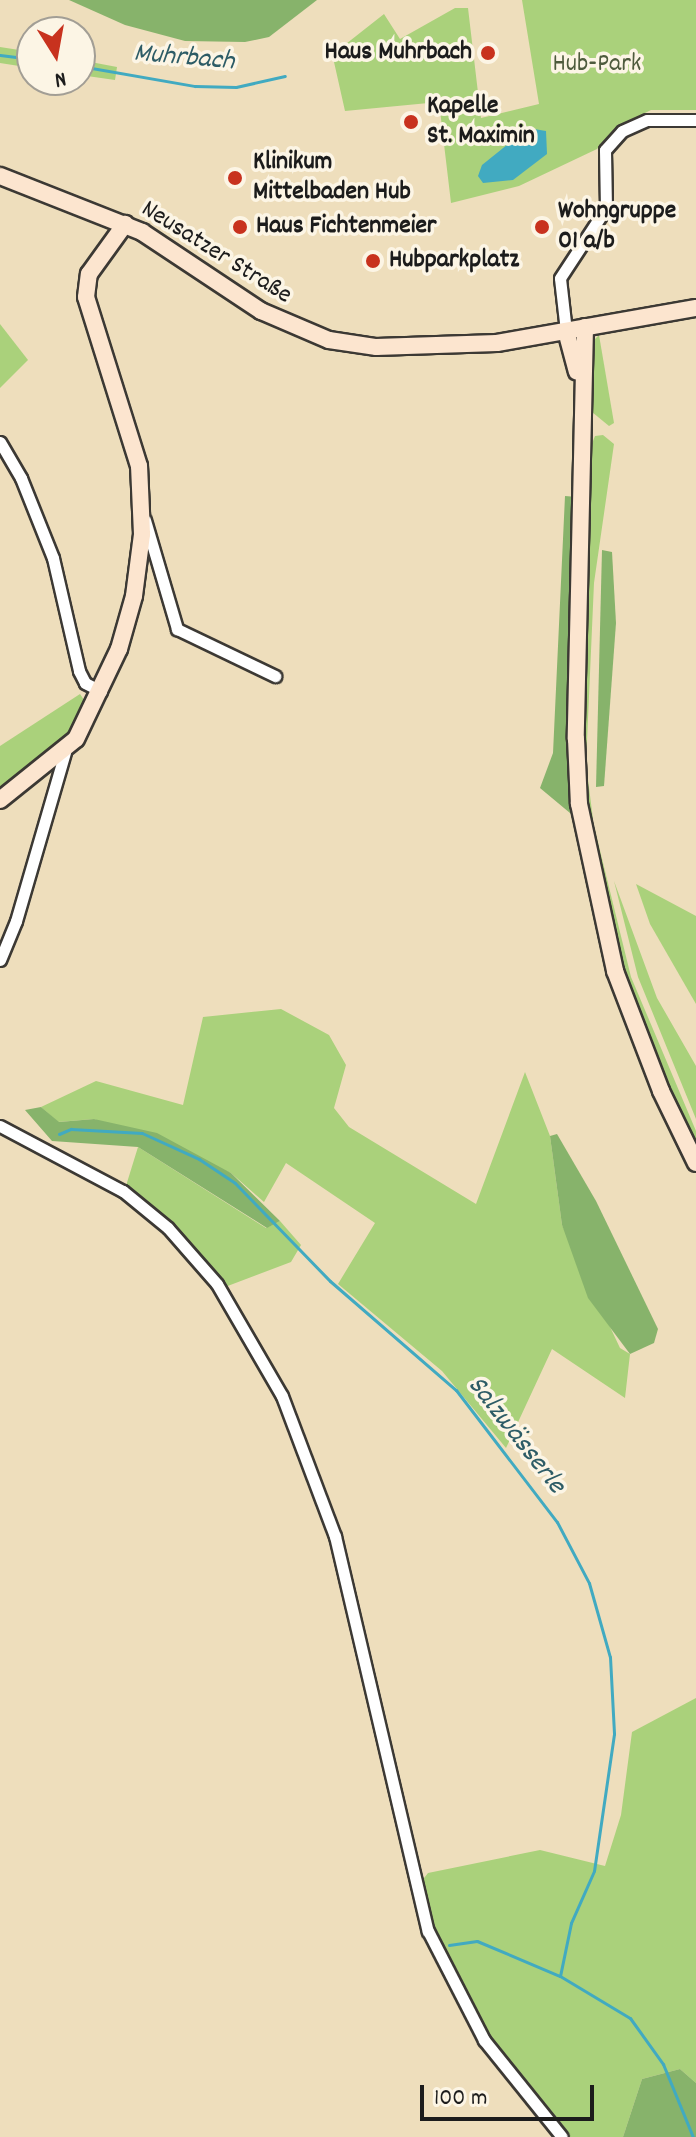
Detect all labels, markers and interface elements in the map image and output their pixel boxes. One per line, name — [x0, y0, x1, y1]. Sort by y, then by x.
north arrow — [16, 16, 96, 96]
place label: Haus Muhrbach — [325, 37, 472, 69]
water label: Muhrbach — [132, 38, 236, 80]
marker: Haus Muhrbach — [479, 44, 497, 62]
park label: Hub-Park — [553, 49, 641, 81]
text: N — [52, 62, 69, 94]
place label: Kapelle St. Maximin — [427, 91, 535, 152]
marker: Kapelle St. Maximin — [402, 113, 420, 131]
place label: Klinikum Mittelbaden Hub — [253, 147, 411, 208]
marker: Klinikum Mittelbaden Hub — [224, 167, 246, 189]
street label: Neusatzer Straße — [135, 194, 297, 312]
place label: Wohngruppe 01 a/b — [558, 196, 676, 258]
place label: Haus Fichtenmeier — [256, 211, 437, 243]
marker: Haus Fichtenmeier — [231, 218, 249, 236]
marker: Wohngruppe 01 a/b — [533, 218, 551, 236]
place label: Hubparkplatz — [389, 245, 519, 277]
marker: Hubparkplatz — [364, 252, 382, 270]
water label: Salzwässerle — [459, 1370, 571, 1502]
scale bar — [424, 2069, 598, 2119]
text: 100 m — [434, 2082, 487, 2116]

